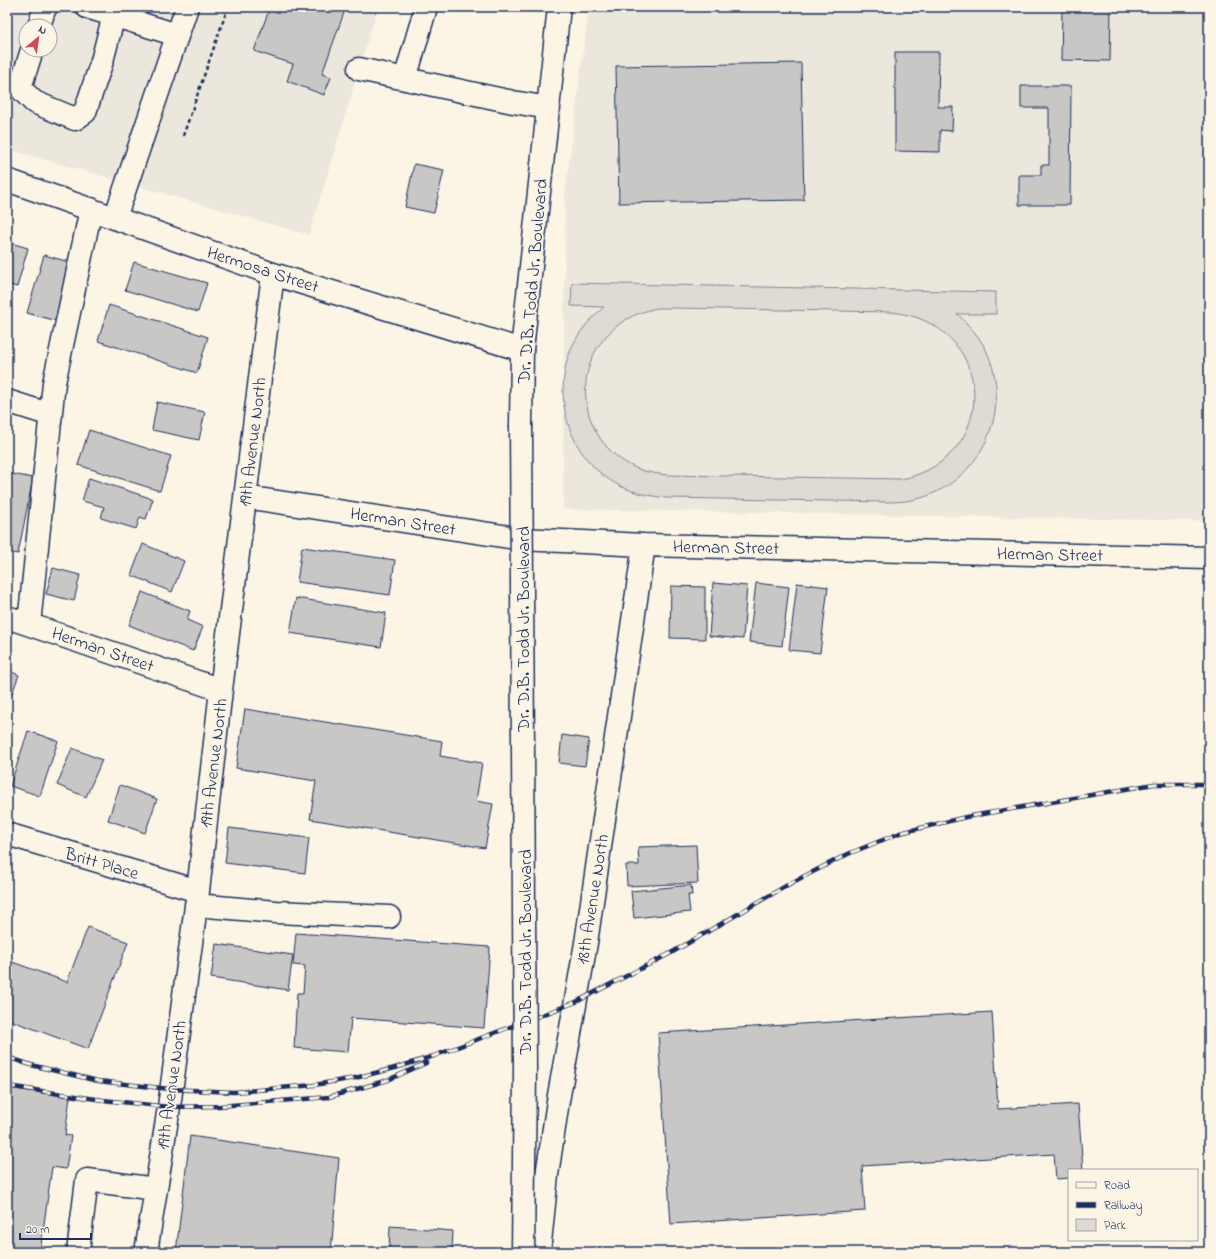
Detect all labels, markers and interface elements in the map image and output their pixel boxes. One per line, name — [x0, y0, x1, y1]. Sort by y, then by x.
north arrow — [18, 18, 58, 58]
text: N — [35, 21, 49, 39]
street label: Dr. D.B. Todd Jr. Boulevard — [512, 178, 556, 386]
street label: Hermosa Street — [203, 241, 322, 301]
street label: 19th Avenue North — [233, 376, 275, 508]
street label: Herman Street — [348, 502, 457, 544]
street label: Dr. D.B. Todd Jr. Boulevard — [512, 526, 538, 733]
street label: Herman Street — [672, 535, 779, 563]
street label: Herman Street — [996, 542, 1103, 570]
street label: Herman Street — [48, 621, 157, 681]
street label: 19th Avenue North — [194, 697, 236, 829]
street label: 18th Avenue North — [571, 832, 617, 966]
street label: Britt Place — [61, 842, 142, 888]
street label: Dr. D.B. Todd Jr. Boulevard — [514, 849, 540, 1056]
street label: 19th Avenue North — [151, 1019, 195, 1152]
legend — [1068, 1169, 1198, 1241]
text: Road — [1104, 1177, 1130, 1195]
text: Railway — [1104, 1197, 1143, 1216]
scale bar — [20, 1215, 91, 1241]
text: Park — [1104, 1217, 1126, 1235]
text: 20 m — [26, 1221, 49, 1239]

